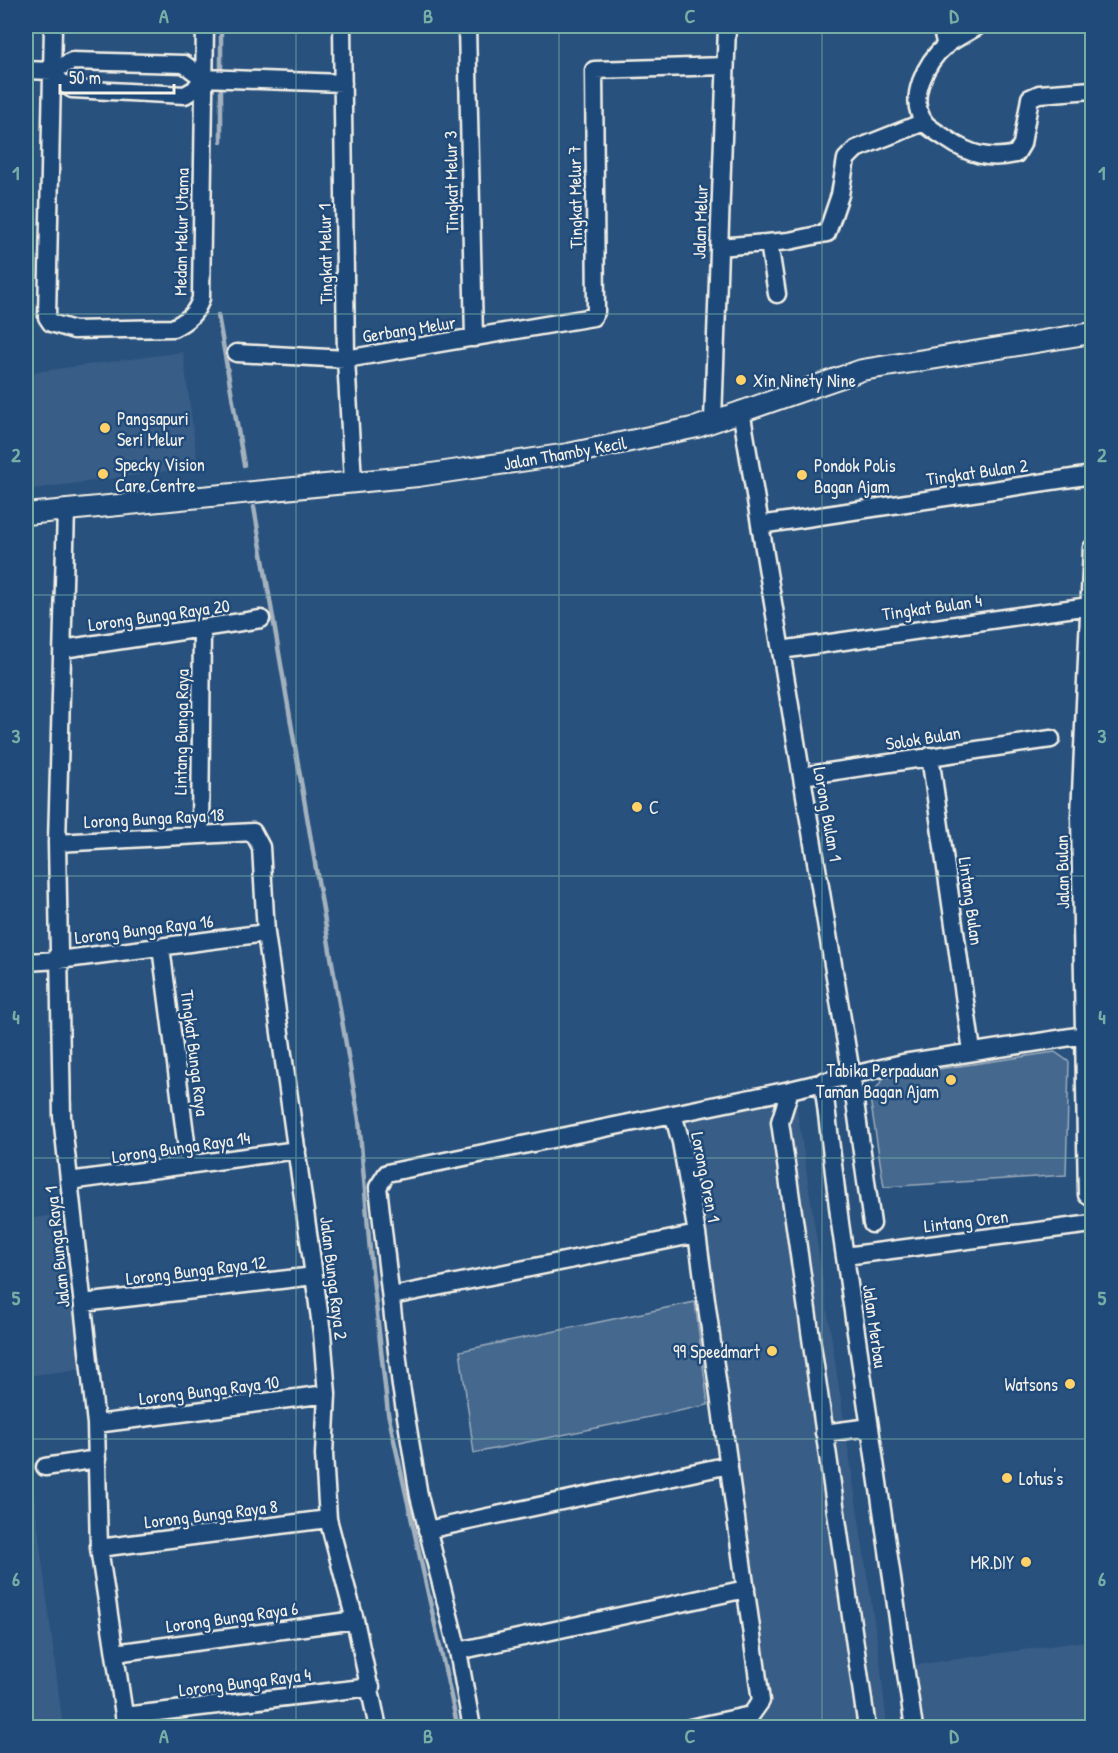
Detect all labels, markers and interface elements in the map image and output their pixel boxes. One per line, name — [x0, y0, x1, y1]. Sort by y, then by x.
text: A — [159, 2, 169, 29]
text: B — [423, 2, 433, 29]
text: C — [685, 2, 696, 29]
text: D — [949, 2, 959, 29]
scale bar — [60, 57, 174, 95]
text: 50 m — [69, 65, 101, 90]
street label: Tingkat Melur 3 — [438, 131, 464, 233]
street label: Tingkat Melur 7 — [562, 145, 588, 249]
text: 1 — [12, 159, 20, 186]
text: 1 — [1098, 159, 1106, 186]
street label: Medan Melur Utama — [167, 168, 195, 296]
street label: Jalan Melur — [686, 184, 714, 260]
street label: Tingkat Melur 1 — [312, 203, 338, 305]
street label: Gerbang Melur — [360, 309, 458, 349]
place label: Xin Ninety Nine — [753, 368, 856, 393]
marker: Xin Ninety Nine — [734, 373, 748, 387]
place label: Pangsapuri Seri Melur — [117, 406, 189, 452]
marker: Pangsapuri Seri Melur — [98, 421, 112, 435]
street label: Jalan Thamby Kecil — [501, 430, 629, 476]
text: 2 — [11, 441, 21, 468]
text: 2 — [1097, 441, 1107, 468]
place label: Specky Vision Care Centre — [115, 452, 205, 498]
street label: Tingkat Bulan 2 — [925, 452, 1030, 492]
place label: Pondok Polis Bagan Ajam — [814, 453, 896, 499]
marker: Specky Vision Care Centre — [96, 467, 110, 481]
marker: Pondok Polis Bagan Ajam — [795, 468, 809, 482]
street label: Tingkat Bulan 4 — [880, 588, 984, 626]
street label: Lorong Bunga Raya 20 — [87, 593, 231, 637]
street label: Lintang Bunga Raya — [167, 669, 195, 795]
street label: Solok Bulan — [884, 720, 962, 756]
text: 3 — [12, 722, 21, 749]
text: 3 — [1098, 722, 1107, 749]
street label: Lorong Bulan 1 — [807, 765, 849, 863]
place label: C — [649, 795, 659, 820]
marker: C — [630, 800, 644, 814]
street label: Lorong Bunga Raya 18 — [83, 802, 225, 834]
street label: Jalan Bulan — [1049, 835, 1075, 909]
street label: Lintang Bulan — [952, 855, 990, 947]
street label: Lorong Bunga Raya 16 — [73, 908, 215, 950]
street label: Tingkat Bunga Raya — [175, 988, 215, 1118]
text: 4 — [12, 1003, 20, 1030]
text: 4 — [1098, 1003, 1106, 1030]
place label: Tabika Perpaduan Taman Bagan Ajam — [816, 1058, 939, 1104]
marker: Tabika Perpaduan Taman Bagan Ajam — [944, 1073, 958, 1087]
street label: Lorong Bunga Raya 14 — [110, 1125, 252, 1169]
street label: Lorong Oren 1 — [685, 1130, 727, 1224]
street label: Jalan Bunga Raya 1 — [38, 1185, 76, 1309]
street label: Lintang Oren — [922, 1203, 1010, 1239]
street label: Jalan Bunga Raya 2 — [314, 1215, 354, 1342]
street label: Lorong Bunga Raya 12 — [124, 1249, 268, 1291]
street label: Jalan Merbau — [857, 1283, 893, 1369]
text: 5 — [12, 1284, 21, 1311]
text: 5 — [1098, 1284, 1107, 1311]
place label: 99 Speedmart — [673, 1339, 761, 1364]
marker: 99 Speedmart — [765, 1344, 779, 1358]
street label: Lorong Bunga Raya 10 — [138, 1369, 280, 1411]
place label: Watsons — [1004, 1372, 1058, 1397]
marker: Watsons — [1063, 1377, 1077, 1391]
place label: Lotus's — [1019, 1466, 1063, 1491]
marker: Lotus's — [1000, 1471, 1014, 1485]
street label: Lorong Bunga Raya 8 — [143, 1493, 279, 1535]
place label: MR.DIY — [971, 1550, 1014, 1575]
marker: MR.DIY — [1019, 1555, 1033, 1569]
text: 6 — [12, 1565, 20, 1592]
text: 6 — [1098, 1565, 1106, 1592]
street label: Lorong Bunga Raya 6 — [164, 1595, 300, 1639]
street label: Lorong Bunga Raya 4 — [178, 1661, 313, 1703]
text: A — [159, 1722, 169, 1749]
text: B — [423, 1722, 433, 1749]
text: C — [685, 1722, 696, 1749]
text: D — [949, 1722, 959, 1749]

